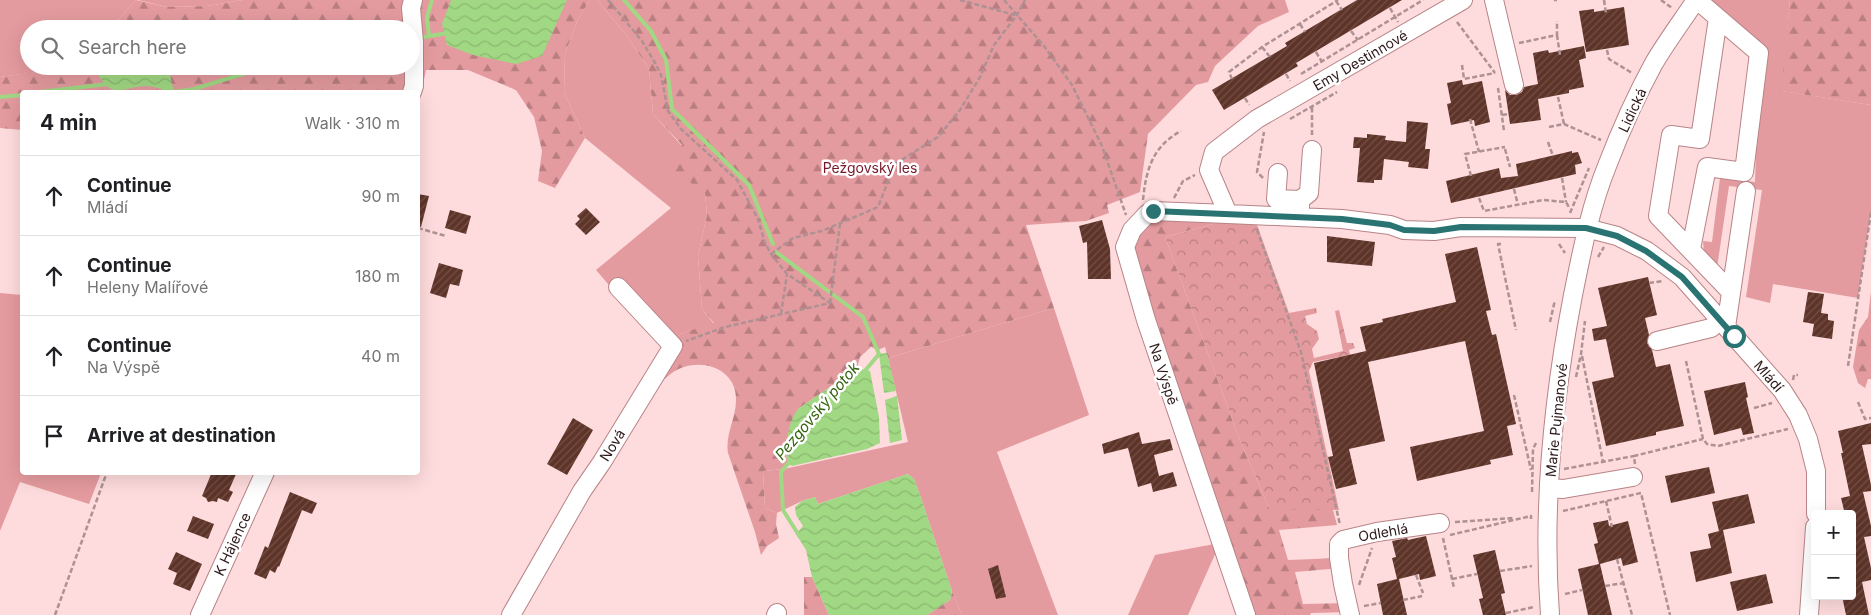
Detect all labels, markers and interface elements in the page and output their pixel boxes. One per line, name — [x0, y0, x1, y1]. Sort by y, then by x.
search box — [20, 20, 420, 75]
street label: Emy Destinnové — [1310, 26, 1410, 94]
icon: search — [38, 34, 66, 62]
text: Search here — [78, 36, 187, 59]
street label: Lidická — [1614, 85, 1650, 135]
text: 4 min — [40, 110, 97, 135]
text: Walk · 310 m — [305, 113, 400, 133]
park label: Pežgovský les — [823, 159, 917, 176]
text: Continue — [87, 174, 172, 197]
icon: ahead — [40, 182, 68, 210]
text: 90 m — [361, 186, 400, 206]
text: Mládí — [87, 197, 128, 217]
route end — [1142, 200, 1165, 223]
text: Continue — [87, 254, 172, 277]
icon: ahead — [40, 262, 68, 290]
text: 180 m — [355, 266, 400, 286]
text: Heleny Malířové — [87, 277, 208, 297]
route start — [1723, 325, 1746, 348]
text: Continue — [87, 334, 172, 357]
street label: Na Výspě — [1146, 341, 1182, 407]
icon: ahead — [40, 342, 68, 370]
text: 40 m — [361, 346, 400, 366]
text: Na Výspě — [87, 357, 160, 377]
street label: Mládí — [1751, 357, 1788, 396]
water label: Pezgovský potok — [771, 358, 864, 464]
street label: Marie Pujmanové — [1542, 362, 1570, 478]
icon: arrive — [40, 422, 68, 450]
text: Arrive at destination — [87, 424, 276, 447]
street label: Nová — [596, 426, 628, 464]
street label: K Hájence — [210, 510, 254, 578]
map controls — [1811, 510, 1856, 600]
button: + — [1811, 510, 1856, 555]
street label: Odlehlá — [1357, 519, 1409, 545]
button: − — [1811, 555, 1856, 600]

